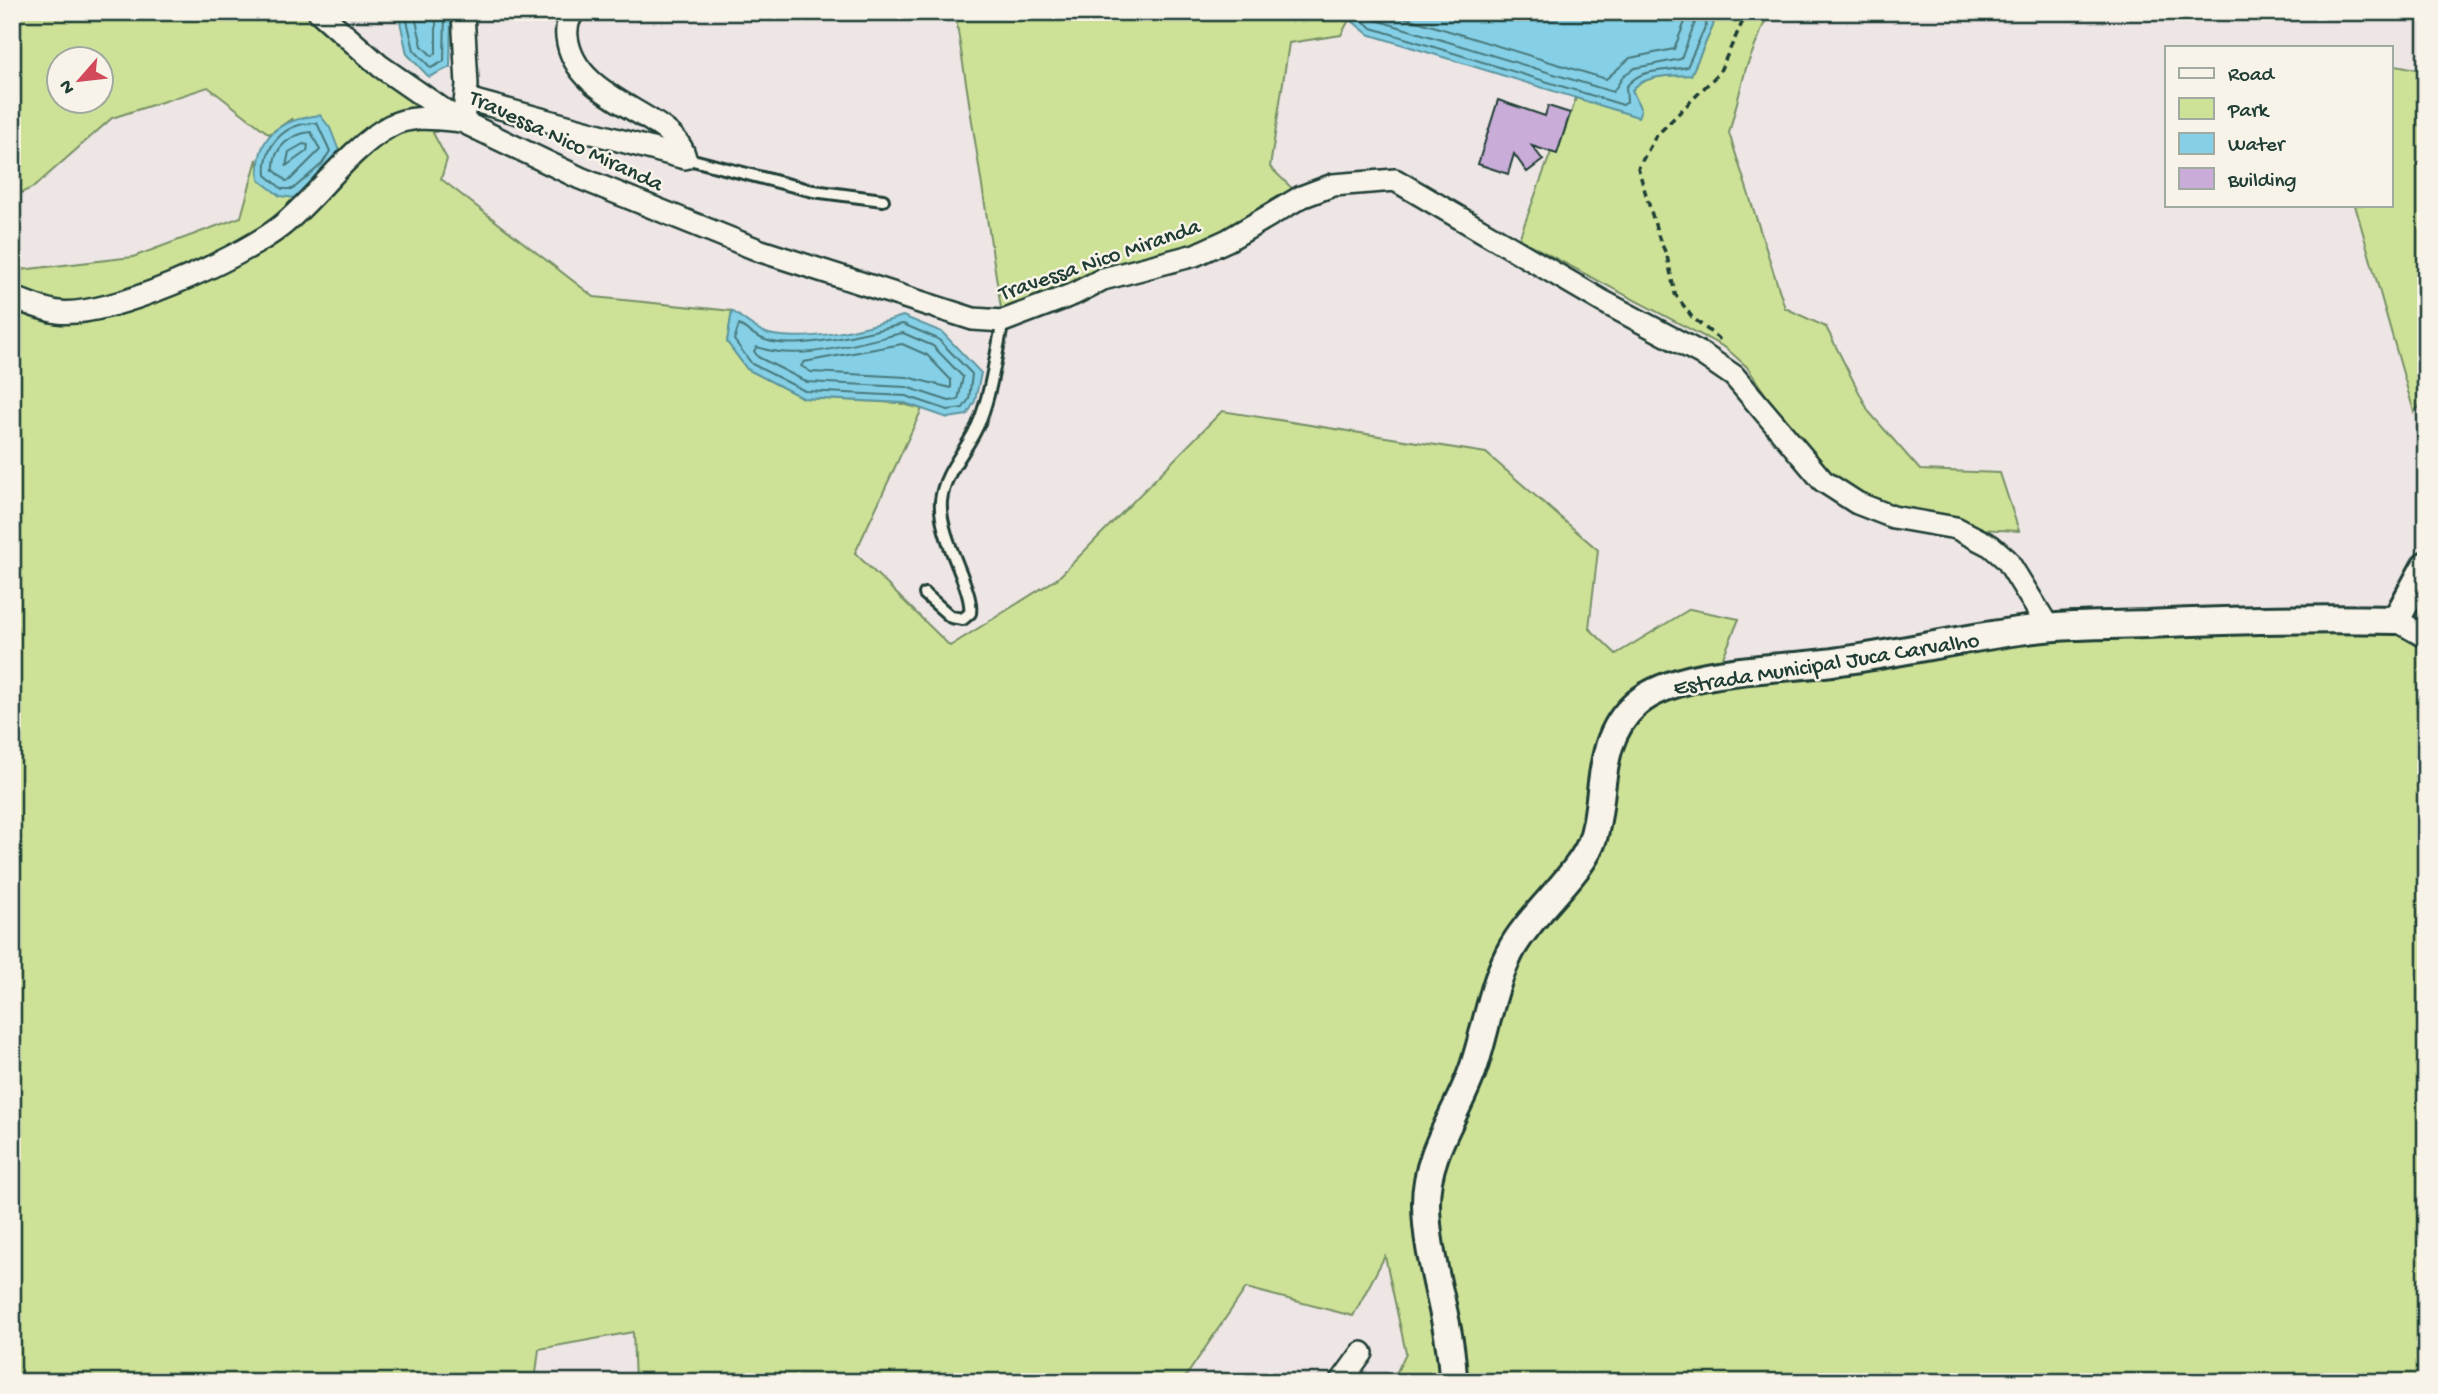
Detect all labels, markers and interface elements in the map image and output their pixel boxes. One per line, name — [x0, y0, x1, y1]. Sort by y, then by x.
north arrow — [46, 46, 116, 116]
legend — [2165, 46, 2392, 206]
text: Road — [2228, 64, 2276, 89]
text: N — [55, 75, 81, 97]
street label: Travessa Nico Miranda — [462, 84, 668, 200]
text: Park — [2227, 100, 2271, 125]
text: Water — [2228, 134, 2286, 159]
text: Building — [2227, 170, 2297, 195]
street label: Travessa Nico Miranda — [994, 214, 1206, 309]
street label: Estrada Municipal Juca Carvalho — [1672, 628, 1982, 703]

